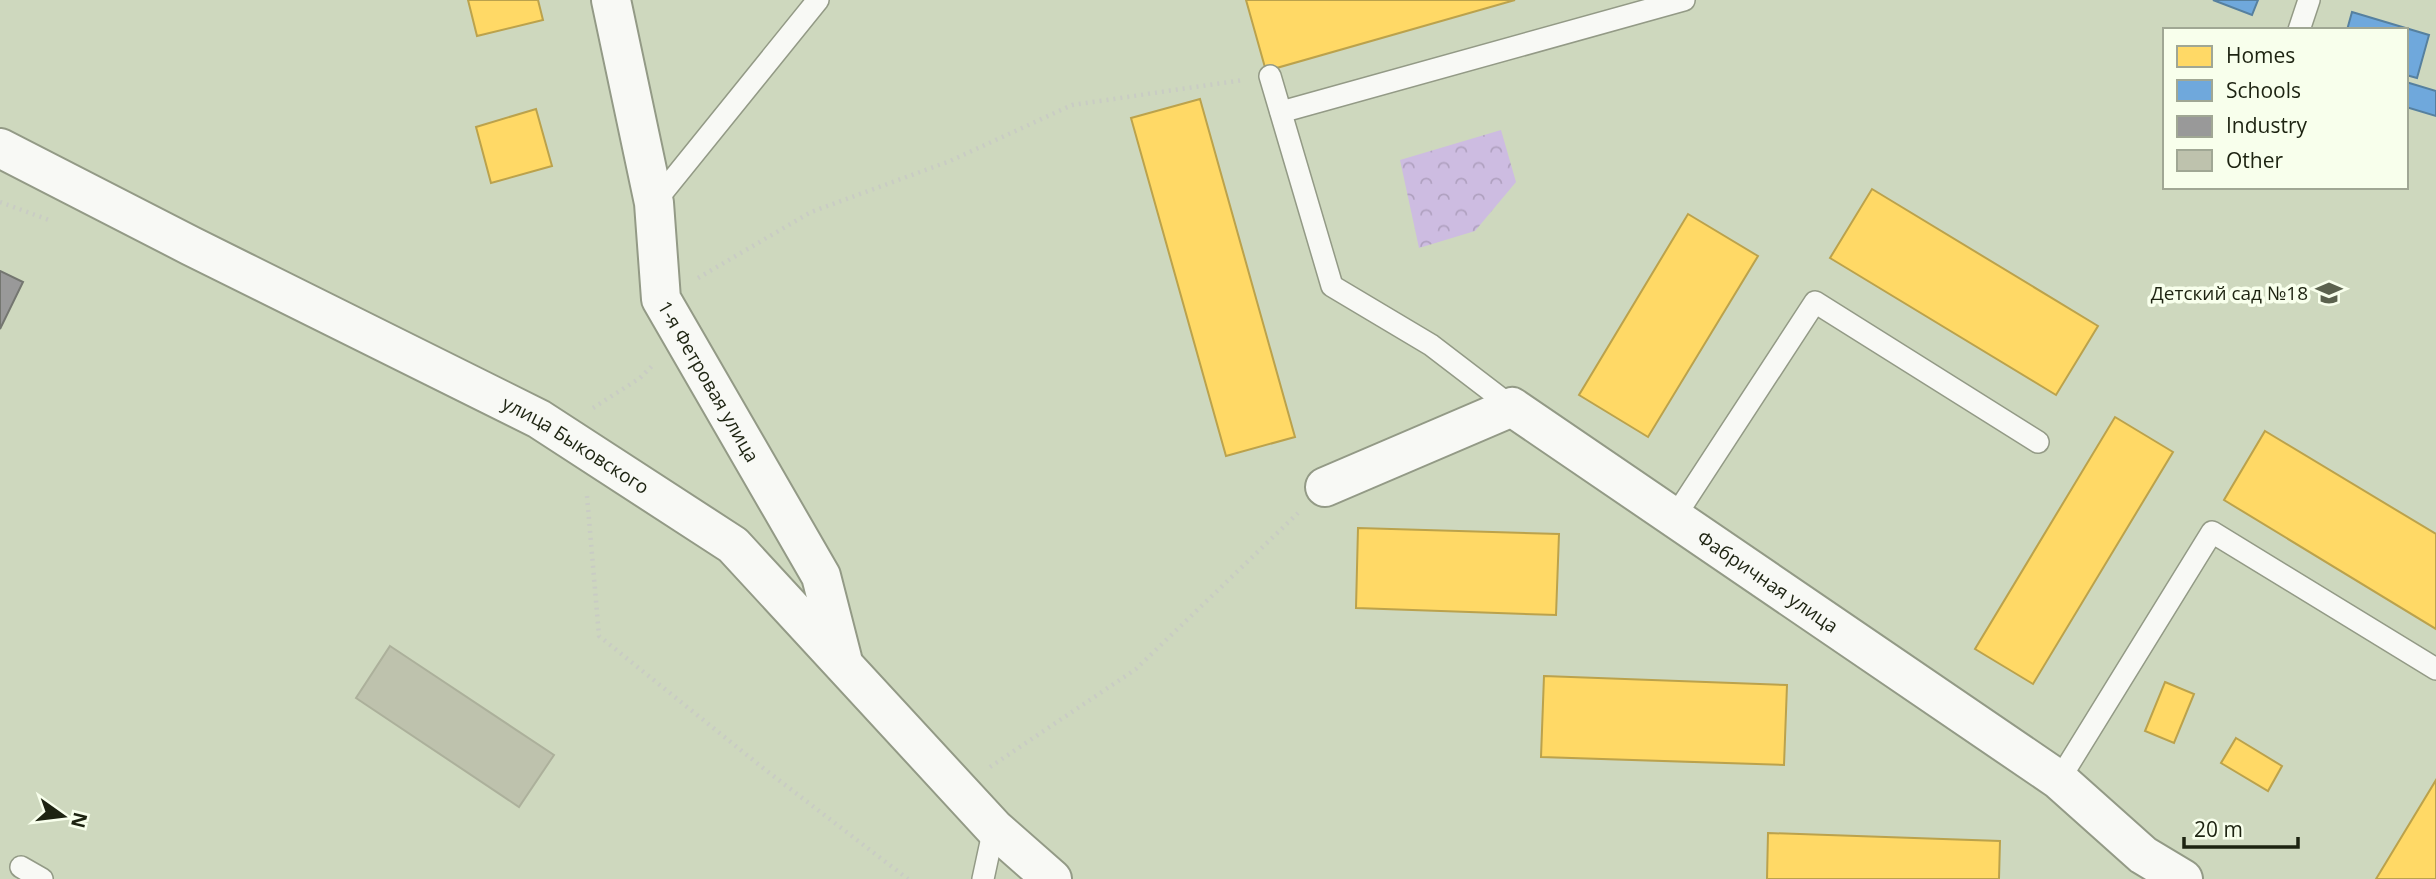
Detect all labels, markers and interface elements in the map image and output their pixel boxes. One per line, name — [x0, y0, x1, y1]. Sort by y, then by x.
legend — [2163, 28, 2408, 189]
text: Homes — [2226, 41, 2295, 69]
text: Schools — [2226, 76, 2301, 104]
text: Industry — [2226, 111, 2308, 139]
text: Other — [2226, 146, 2283, 174]
school or university icon: Детский сад №18 — [2314, 278, 2344, 308]
place label: Детский сад №18 — [2151, 280, 2308, 306]
street label: 1-я Фетровая улица — [652, 296, 765, 467]
street label: улица Быковского — [498, 390, 654, 500]
street label: Фабричная улица — [1692, 524, 1843, 639]
north arrow — [28, 781, 98, 851]
scale bar — [2184, 806, 2298, 850]
text: N — [65, 809, 94, 831]
text: 20 m — [2194, 815, 2243, 843]

